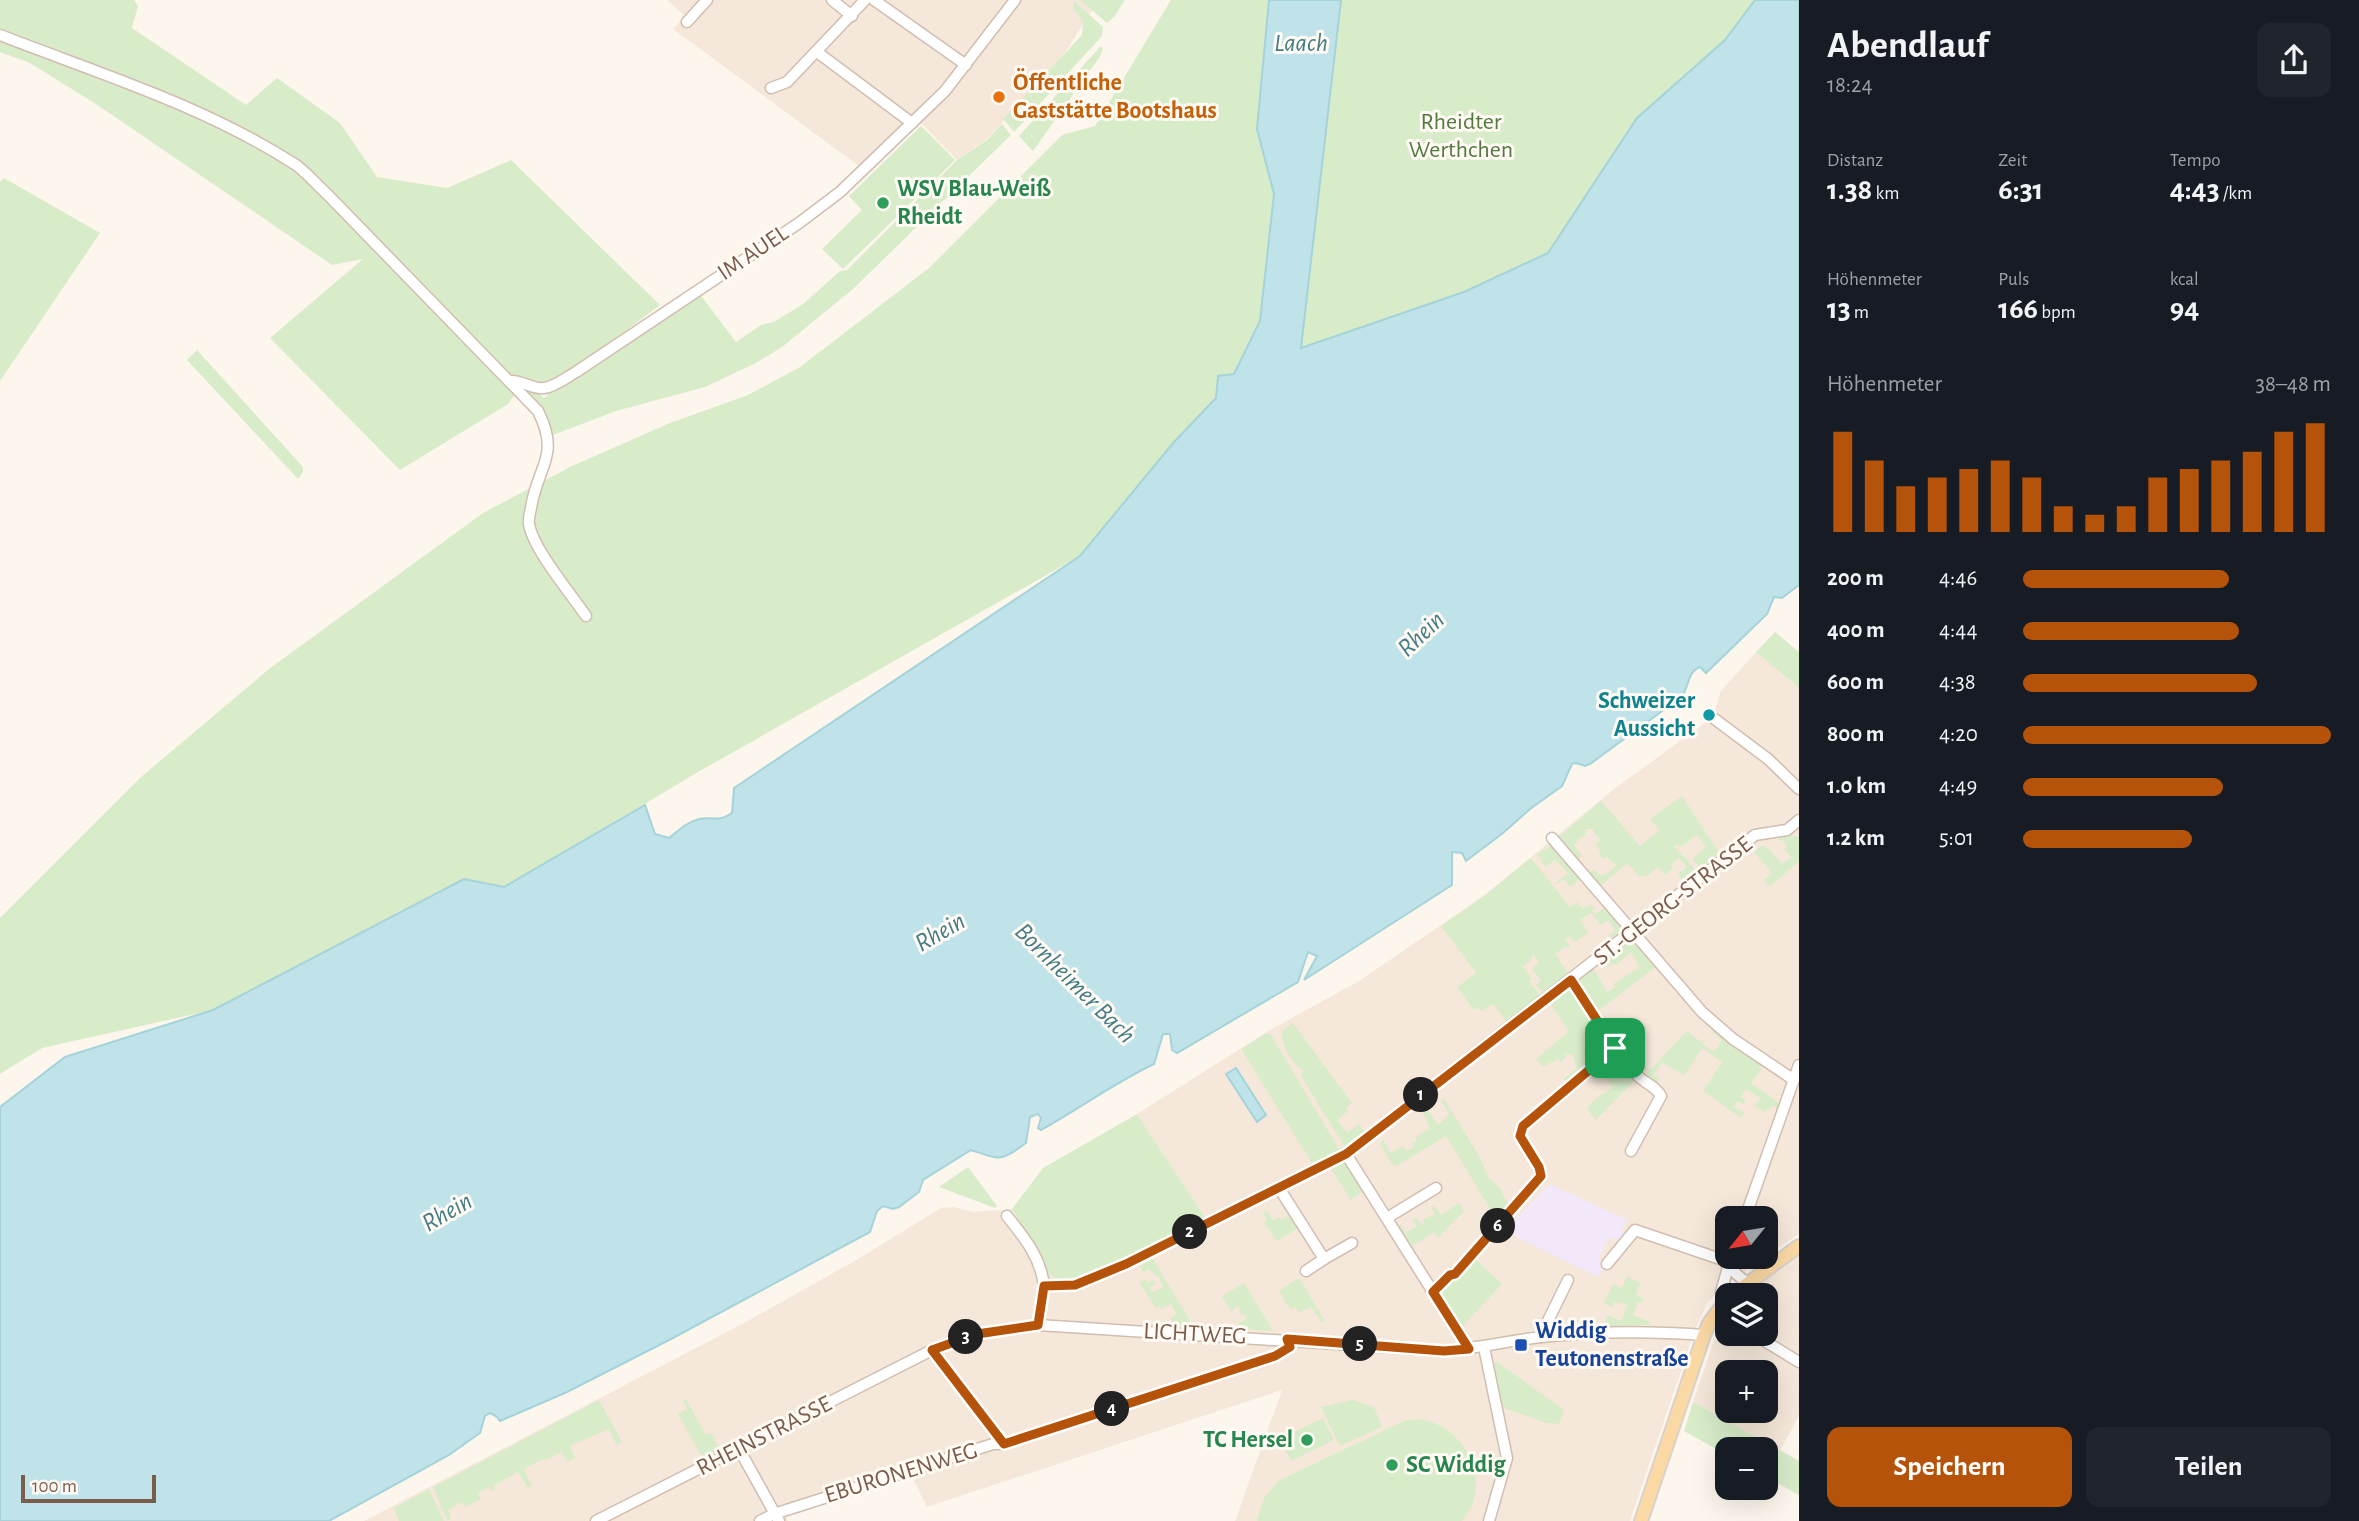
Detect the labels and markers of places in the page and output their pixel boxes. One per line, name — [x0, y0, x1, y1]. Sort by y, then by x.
place label: Öffentliche Gaststätte Bootshaus — [1013, 68, 1217, 123]
marker: Öffentliche Gaststätte Bootshaus — [991, 89, 1007, 105]
place label: WSV Blau-Weiß Rheidt — [897, 177, 1051, 229]
marker: WSV Blau-Weiß Rheidt — [875, 195, 891, 211]
place label: Schweizer Aussicht — [1598, 689, 1696, 741]
marker: Schweizer Aussicht — [1701, 707, 1717, 723]
pin — [1585, 1018, 1645, 1078]
pin: 1 — [1404, 1078, 1438, 1112]
pin: 6 — [1480, 1208, 1516, 1244]
pin: 2 — [1172, 1214, 1208, 1250]
place label: Widdig Teutonenstraße — [1535, 1319, 1688, 1371]
pin: 3 — [948, 1320, 984, 1354]
pin: 5 — [1342, 1326, 1378, 1362]
marker: Widdig Teutonenstraße — [1513, 1337, 1529, 1353]
pin: 4 — [1094, 1392, 1130, 1426]
place label: TC Hersel — [1203, 1428, 1293, 1452]
marker: TC Hersel — [1299, 1432, 1315, 1448]
place label: SC Widdig — [1406, 1453, 1506, 1477]
marker: SC Widdig — [1384, 1457, 1400, 1473]

